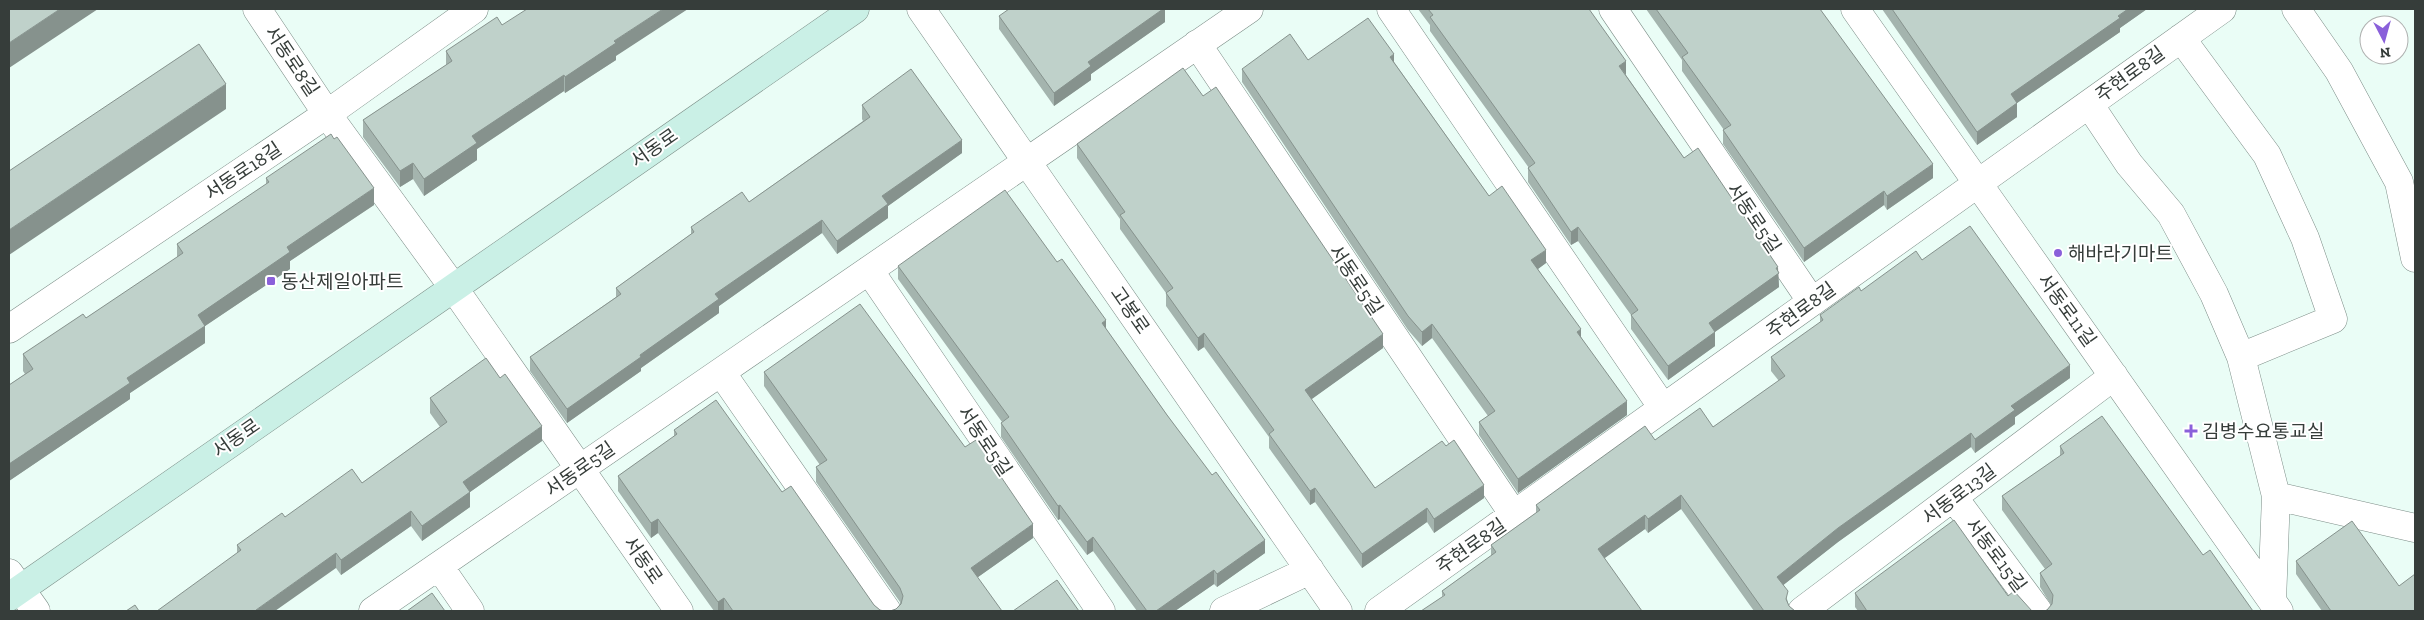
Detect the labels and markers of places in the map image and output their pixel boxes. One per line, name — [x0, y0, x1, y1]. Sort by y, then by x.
place label: 해바라기마트 — [2068, 242, 2173, 265]
marker: 해바라기마트 — [2052, 247, 2064, 259]
place label: 동산제일아파트 — [281, 270, 403, 293]
marker: 동산제일아파트 — [265, 275, 277, 287]
place label: 김병수요통교실 — [2202, 420, 2324, 443]
marker: 김병수요통교실 — [2184, 424, 2198, 438]

